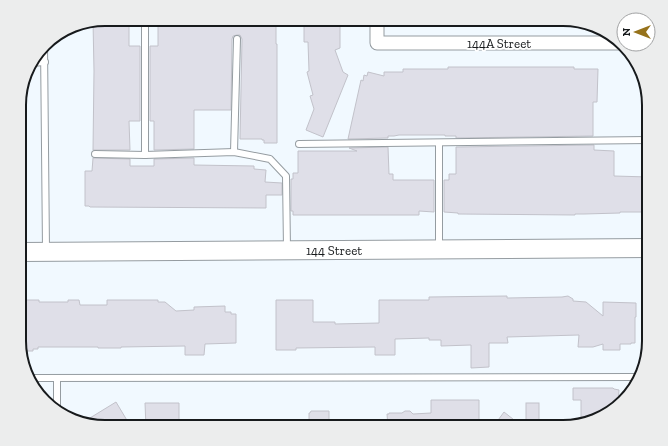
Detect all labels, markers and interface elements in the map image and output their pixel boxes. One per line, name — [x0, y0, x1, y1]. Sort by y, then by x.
north arrow — [616, 12, 656, 52]
text: N — [620, 27, 633, 36]
street label: 144A Street — [467, 36, 531, 51]
street label: 144 Street — [306, 243, 362, 258]

